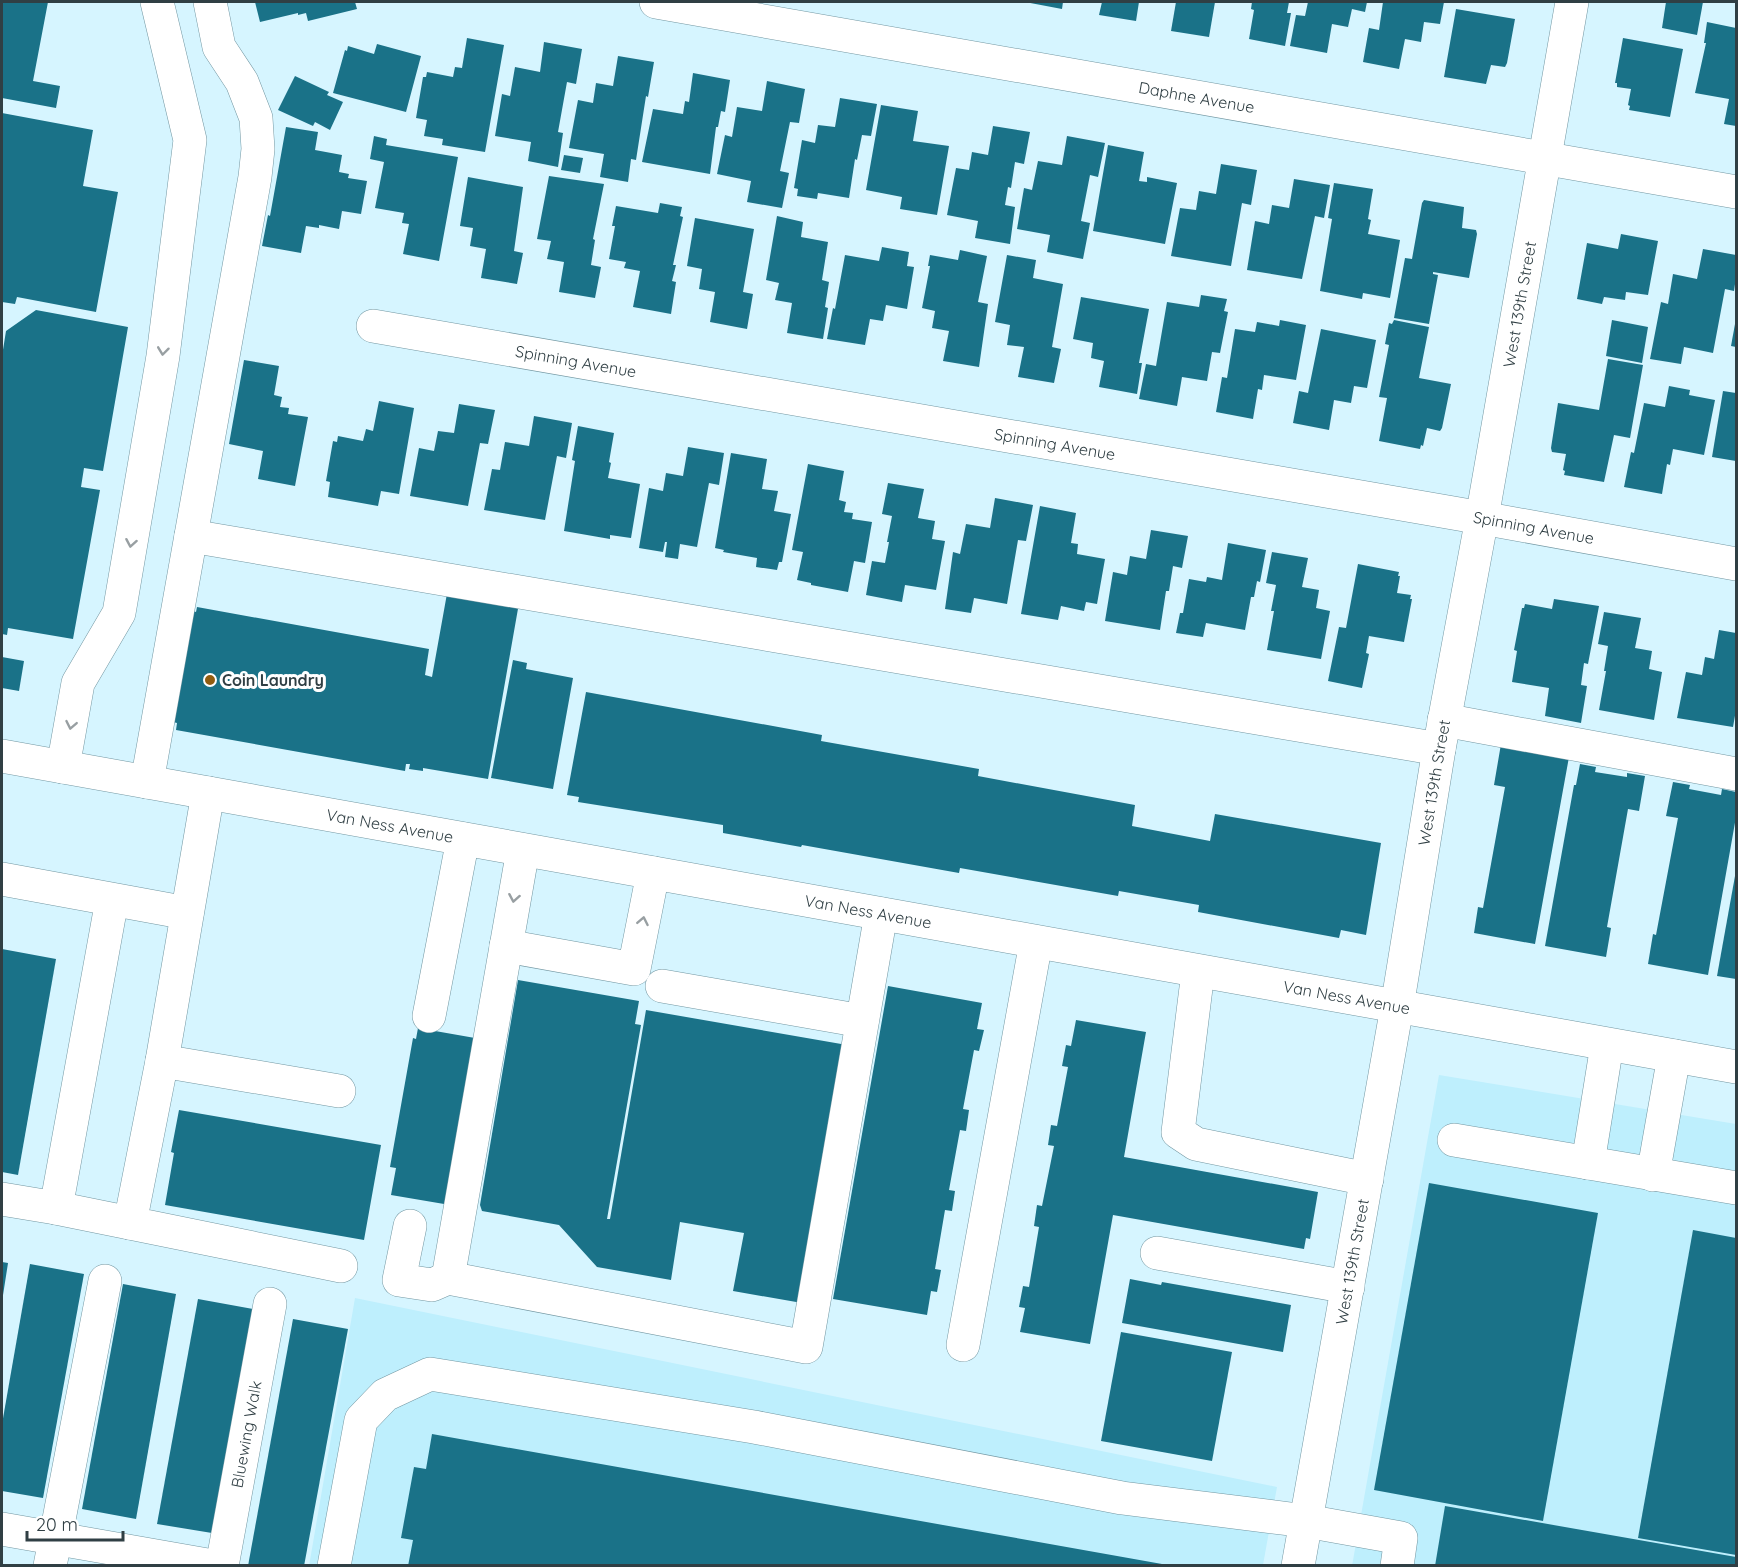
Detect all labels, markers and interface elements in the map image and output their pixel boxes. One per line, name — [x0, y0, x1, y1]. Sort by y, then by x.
street label: Daphne Avenue — [1137, 77, 1256, 117]
street label: West 139th Street — [1498, 240, 1540, 369]
street label: Spinning Avenue — [514, 341, 638, 381]
one-way arrow — [157, 346, 170, 355]
street label: Spinning Avenue — [993, 424, 1117, 464]
street label: Spinning Avenue — [1472, 507, 1596, 548]
one-way arrow — [125, 538, 138, 548]
place label: Coin Laundry — [222, 670, 324, 690]
marker: Coin Laundry — [203, 673, 217, 687]
street label: West 139th Street — [1413, 718, 1454, 847]
one-way arrow — [65, 720, 78, 730]
street label: Van Ness Avenue — [325, 804, 455, 847]
street label: Van Ness Avenue — [803, 890, 933, 933]
one-way arrow — [508, 892, 521, 902]
one-way arrow — [636, 916, 649, 926]
street label: Van Ness Avenue — [1281, 976, 1412, 1018]
street label: West 139th Street — [1331, 1197, 1373, 1326]
street label: Bluewing Walk — [227, 1379, 266, 1489]
scale bar — [27, 1504, 123, 1542]
text: 20 m — [36, 1513, 78, 1536]

